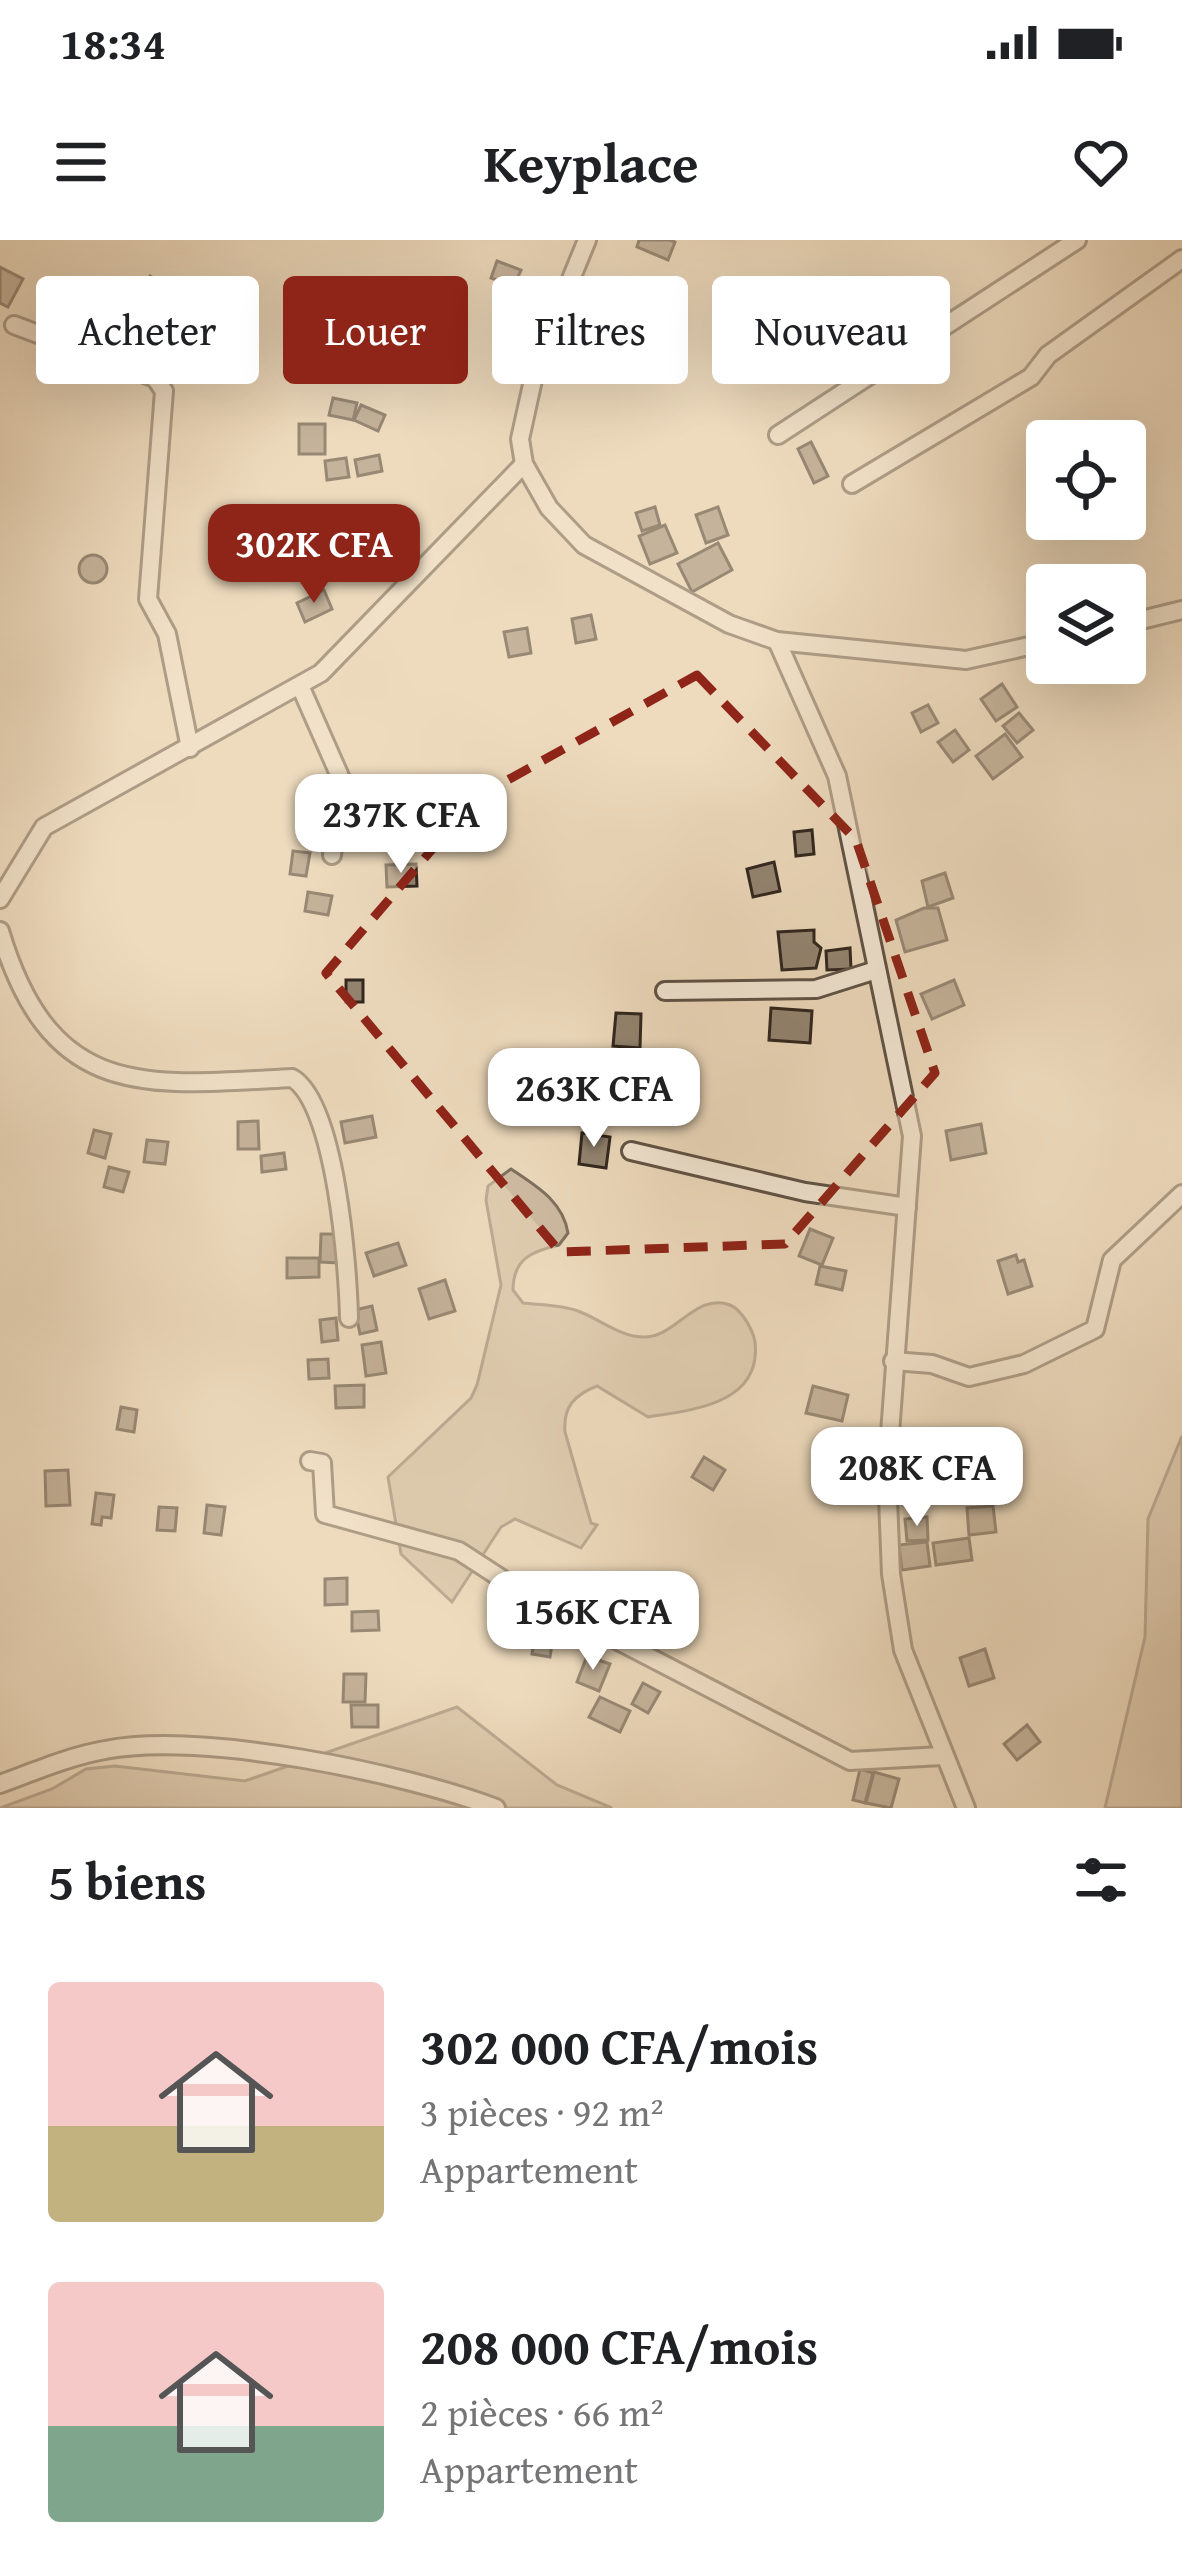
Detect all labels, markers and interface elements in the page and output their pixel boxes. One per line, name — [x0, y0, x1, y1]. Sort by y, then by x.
text: 18:34 — [60, 10, 166, 75]
text: Keyplace — [484, 123, 698, 202]
icon: menu — [48, 129, 114, 195]
icon: heart — [1068, 129, 1134, 195]
chip: Acheter — [36, 276, 259, 384]
chip: Louer — [283, 276, 468, 384]
chip: Filtres — [492, 276, 688, 384]
chip: Nouveau — [712, 276, 950, 384]
map controls — [1026, 420, 1146, 684]
button: locate — [1026, 420, 1146, 540]
pin: 302K CFA — [190, 504, 438, 606]
text: 302K CFA — [235, 514, 393, 571]
button: layers — [1026, 564, 1146, 684]
pin: 237K CFA — [277, 774, 525, 876]
text: 237K CFA — [322, 784, 480, 841]
pin: 263K CFA — [470, 1048, 718, 1150]
text: 263K CFA — [515, 1058, 673, 1115]
pin: 208K CFA — [793, 1427, 1041, 1529]
text: 208K CFA — [838, 1437, 996, 1494]
pin: 156K CFA — [469, 1571, 717, 1673]
text: 156K CFA — [514, 1581, 672, 1638]
text: 5 biens — [48, 1843, 206, 1918]
icon: filters — [1068, 1847, 1134, 1913]
text: 302 000 CFA/mois — [420, 2008, 818, 2083]
icon: home — [144, 2030, 288, 2174]
text: 3 pièces · 92 m² — [420, 2083, 664, 2140]
text: Appartement — [420, 2140, 638, 2197]
text: 208 000 CFA/mois — [420, 2308, 818, 2383]
icon: home — [144, 2330, 288, 2474]
text: 2 pièces · 66 m² — [420, 2383, 664, 2440]
text: Appartement — [420, 2440, 638, 2497]

